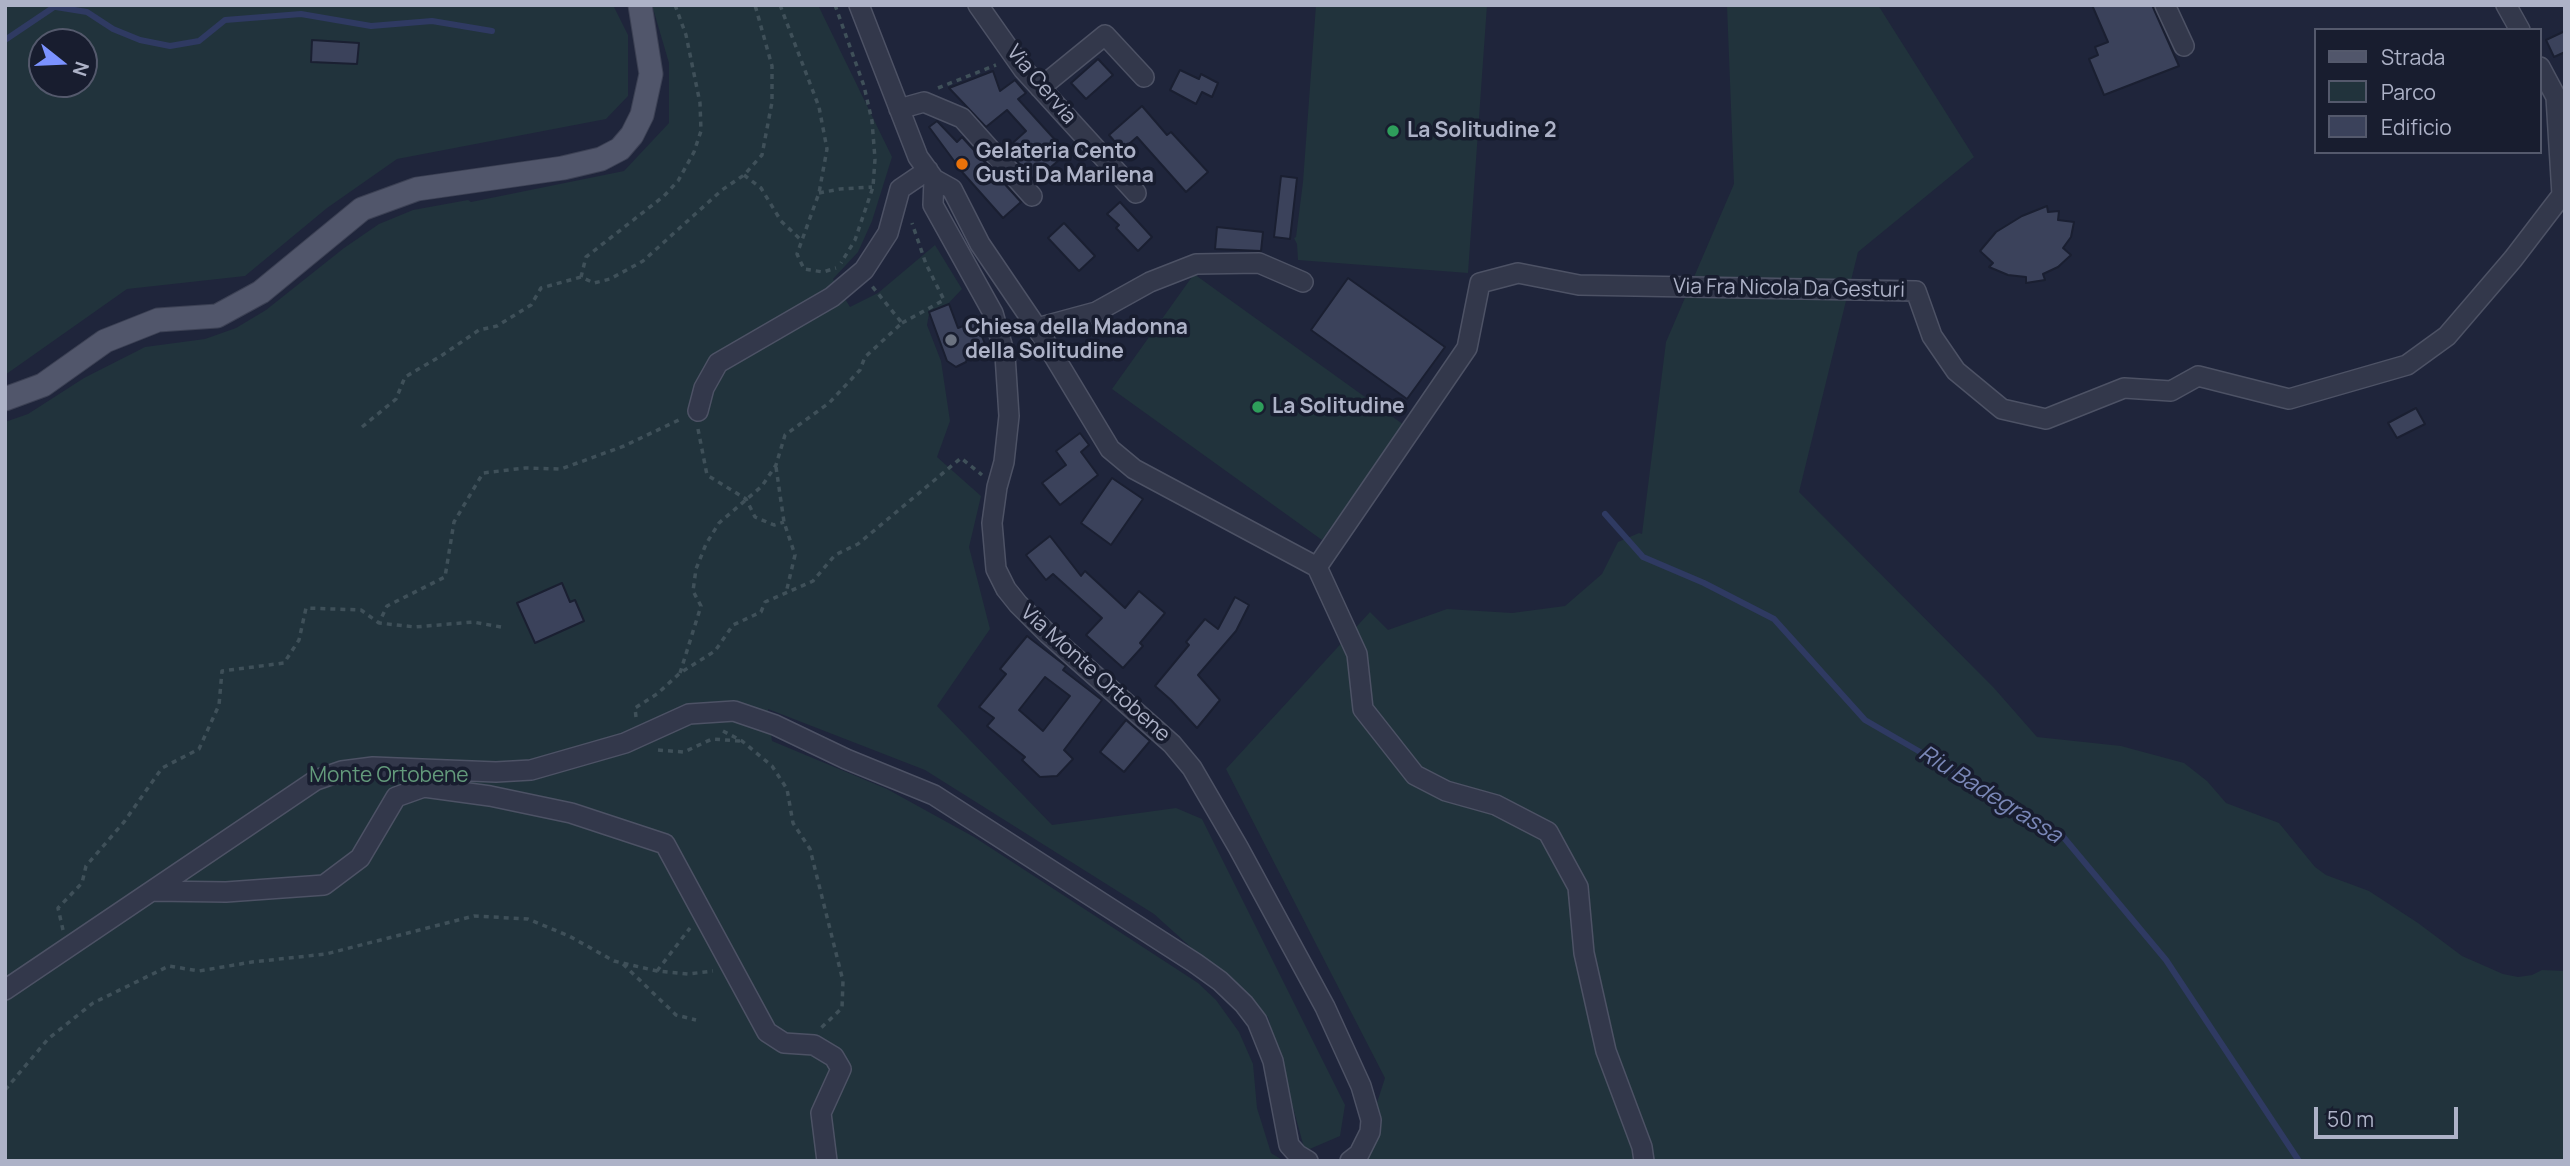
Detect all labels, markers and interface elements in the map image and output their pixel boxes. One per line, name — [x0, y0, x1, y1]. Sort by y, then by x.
north arrow — [28, 28, 98, 98]
legend — [2314, 28, 2542, 154]
street label: Via Cervia — [1001, 40, 1081, 130]
text: Strada — [2381, 43, 2445, 71]
text: N — [67, 58, 96, 79]
text: Parco — [2381, 78, 2436, 106]
text: Edificio — [2381, 113, 2452, 141]
place label: La Solitudine 2 — [1407, 118, 1556, 144]
marker: La Solitudine 2 — [1385, 123, 1401, 139]
place label: Gelateria Cento Gusti Da Marilena — [976, 139, 1154, 189]
marker: Gelateria Cento Gusti Da Marilena — [954, 156, 970, 172]
street label: Via Fra Nicola Da Gesturi — [1673, 274, 1905, 304]
place label: Chiesa della Madonna della Solitudine — [965, 315, 1188, 365]
marker: Chiesa della Madonna della Solitudine — [943, 332, 959, 348]
place label: La Solitudine — [1272, 394, 1405, 420]
marker: La Solitudine — [1250, 399, 1266, 415]
street label: Via Monte Ortobene — [1015, 600, 1175, 748]
water label: Riu Badegrassa — [1913, 740, 2067, 850]
park label: Monte Ortobene — [309, 763, 469, 789]
scale bar — [2318, 1092, 2462, 1136]
text: 50 m — [2327, 1105, 2374, 1133]

